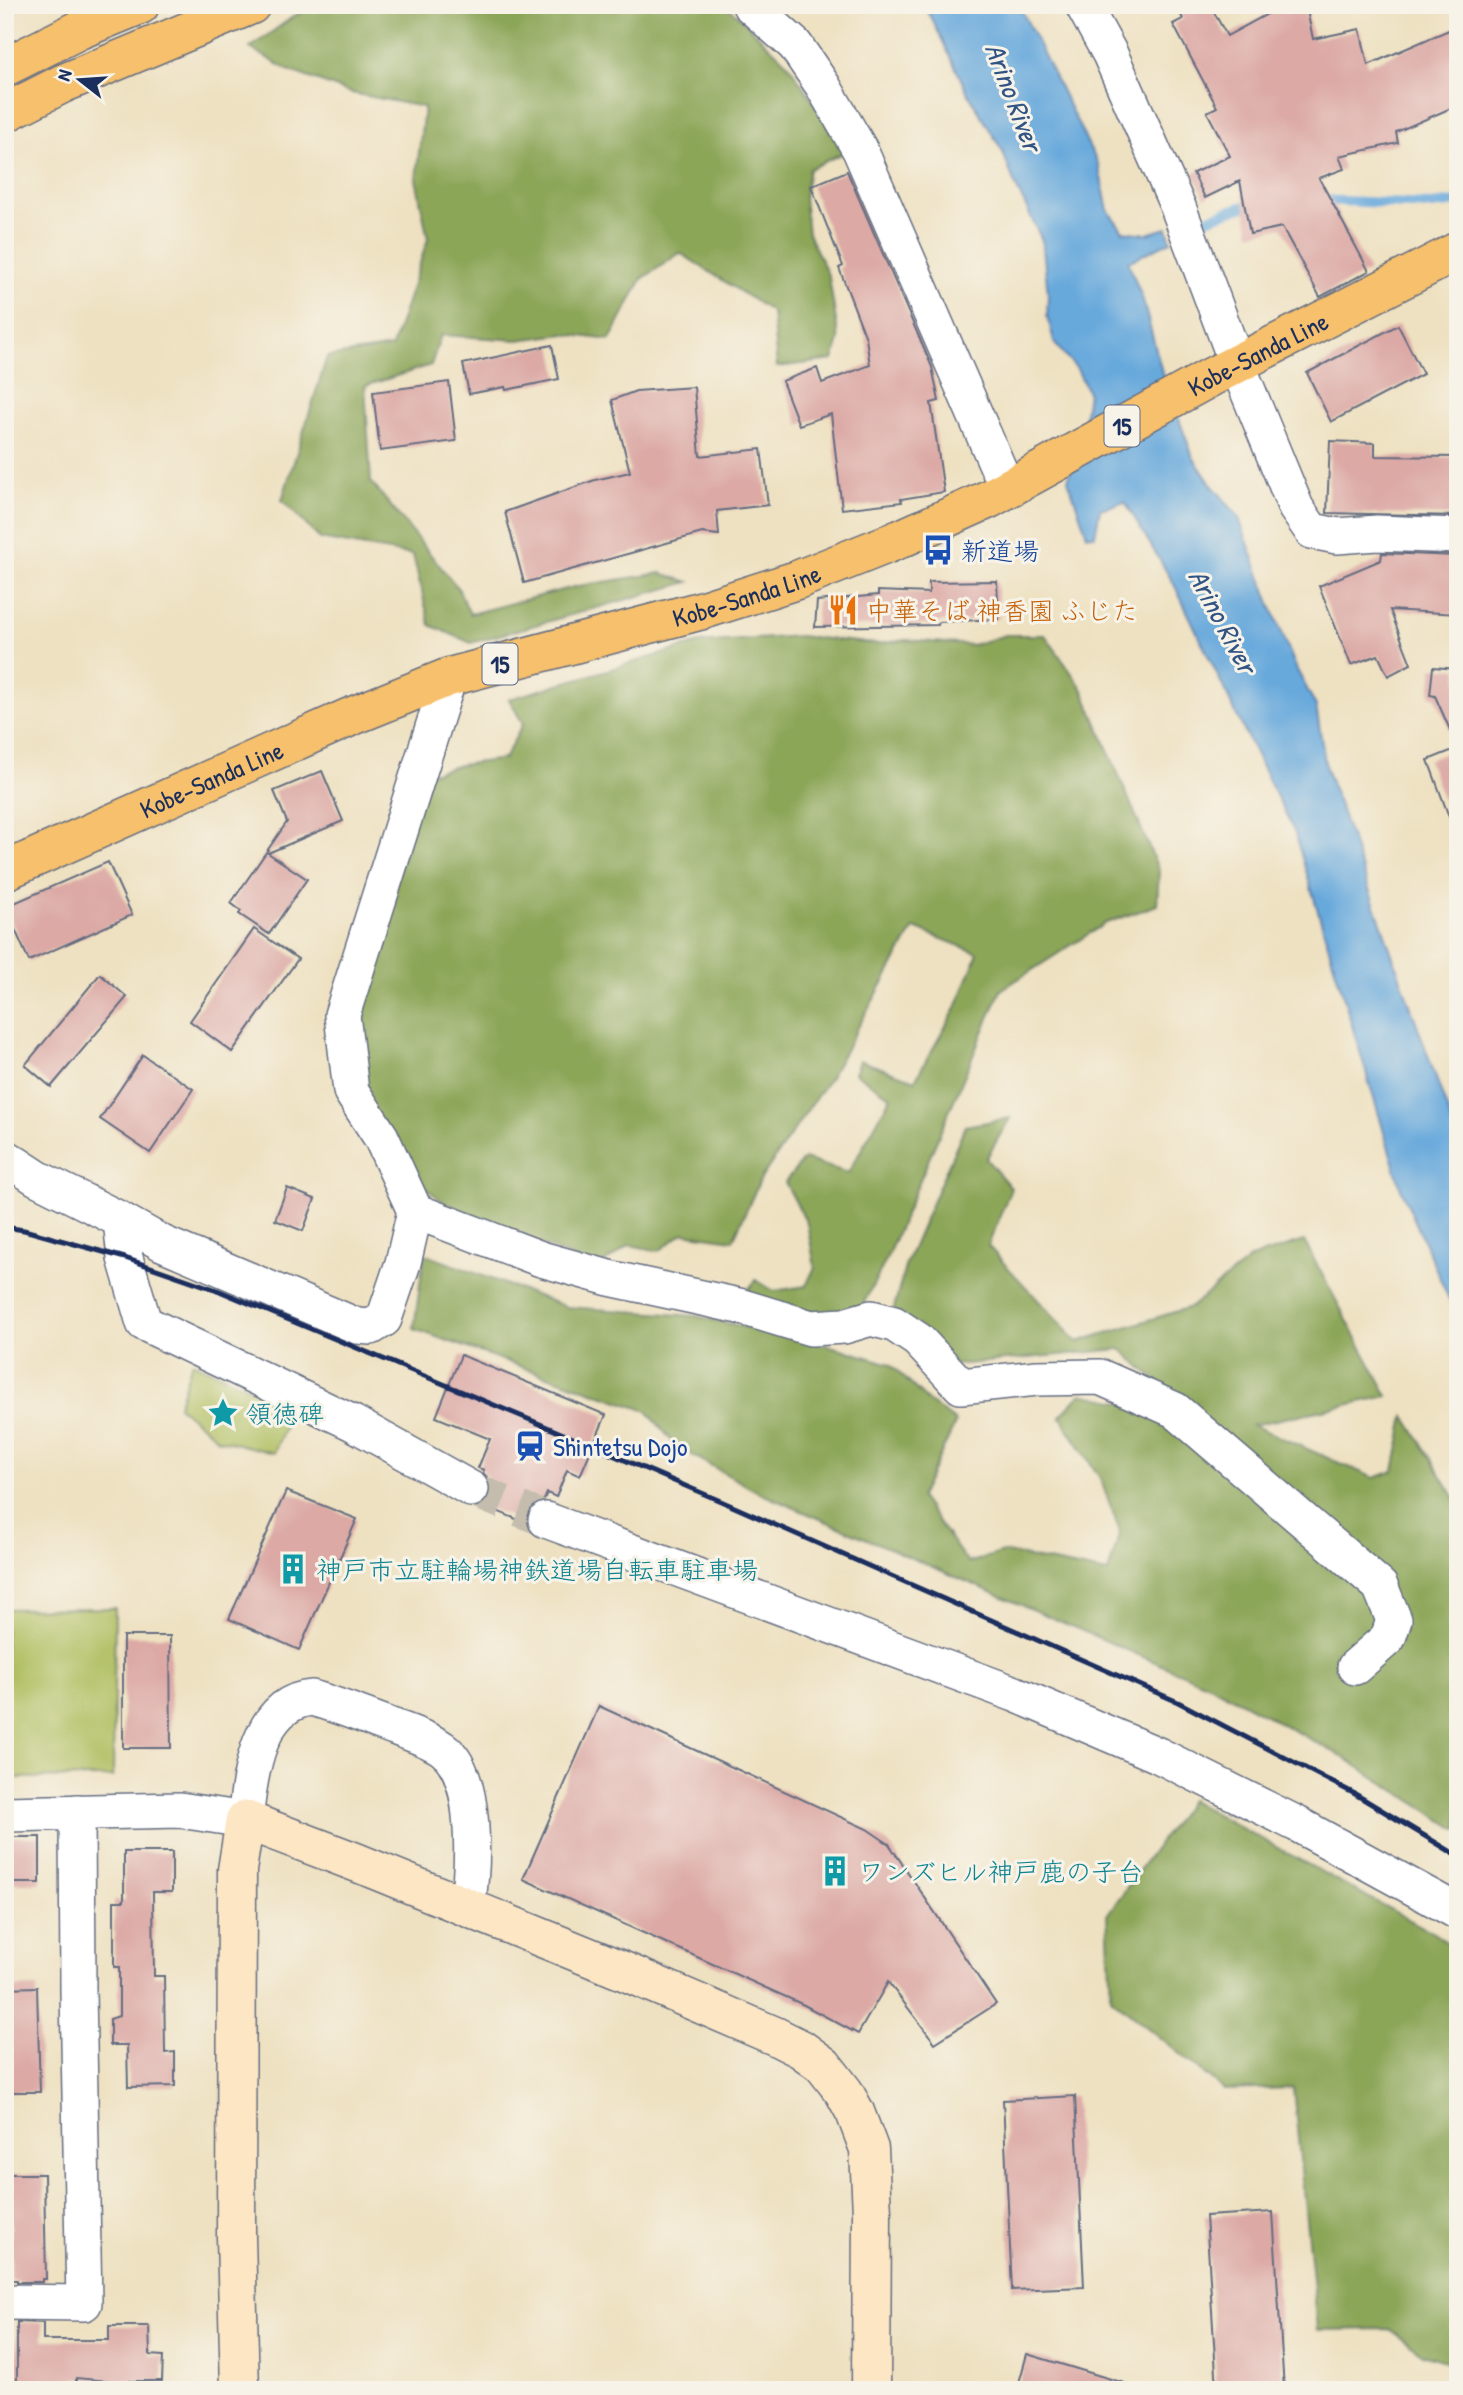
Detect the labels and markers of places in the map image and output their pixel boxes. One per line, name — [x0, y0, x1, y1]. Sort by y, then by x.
bus stop icon: 新道場 — [921, 533, 955, 567]
place label: 新道場 — [961, 533, 1039, 568]
restaurant icon: 中華そば 神香園 ふじた — [826, 593, 860, 627]
place label: 中華そば 神香園 ふじた — [866, 593, 1138, 628]
place icon: 領徳碑 — [206, 1396, 240, 1430]
place label: 領徳碑 — [246, 1396, 324, 1431]
station icon: Shintetsu Dojo — [513, 1429, 547, 1463]
place label: Shintetsu Dojo — [553, 1429, 687, 1464]
building icon: 神戸市立駐輪場神鉄道場自転車駐車場 — [276, 1552, 310, 1586]
place label: 神戸市立駐輪場神鉄道場自転車駐車場 — [316, 1552, 758, 1587]
building icon: ワンズヒル神戸鹿の子台 — [818, 1854, 852, 1888]
place label: ワンズヒル神戸鹿の子台 — [858, 1854, 1143, 1889]

